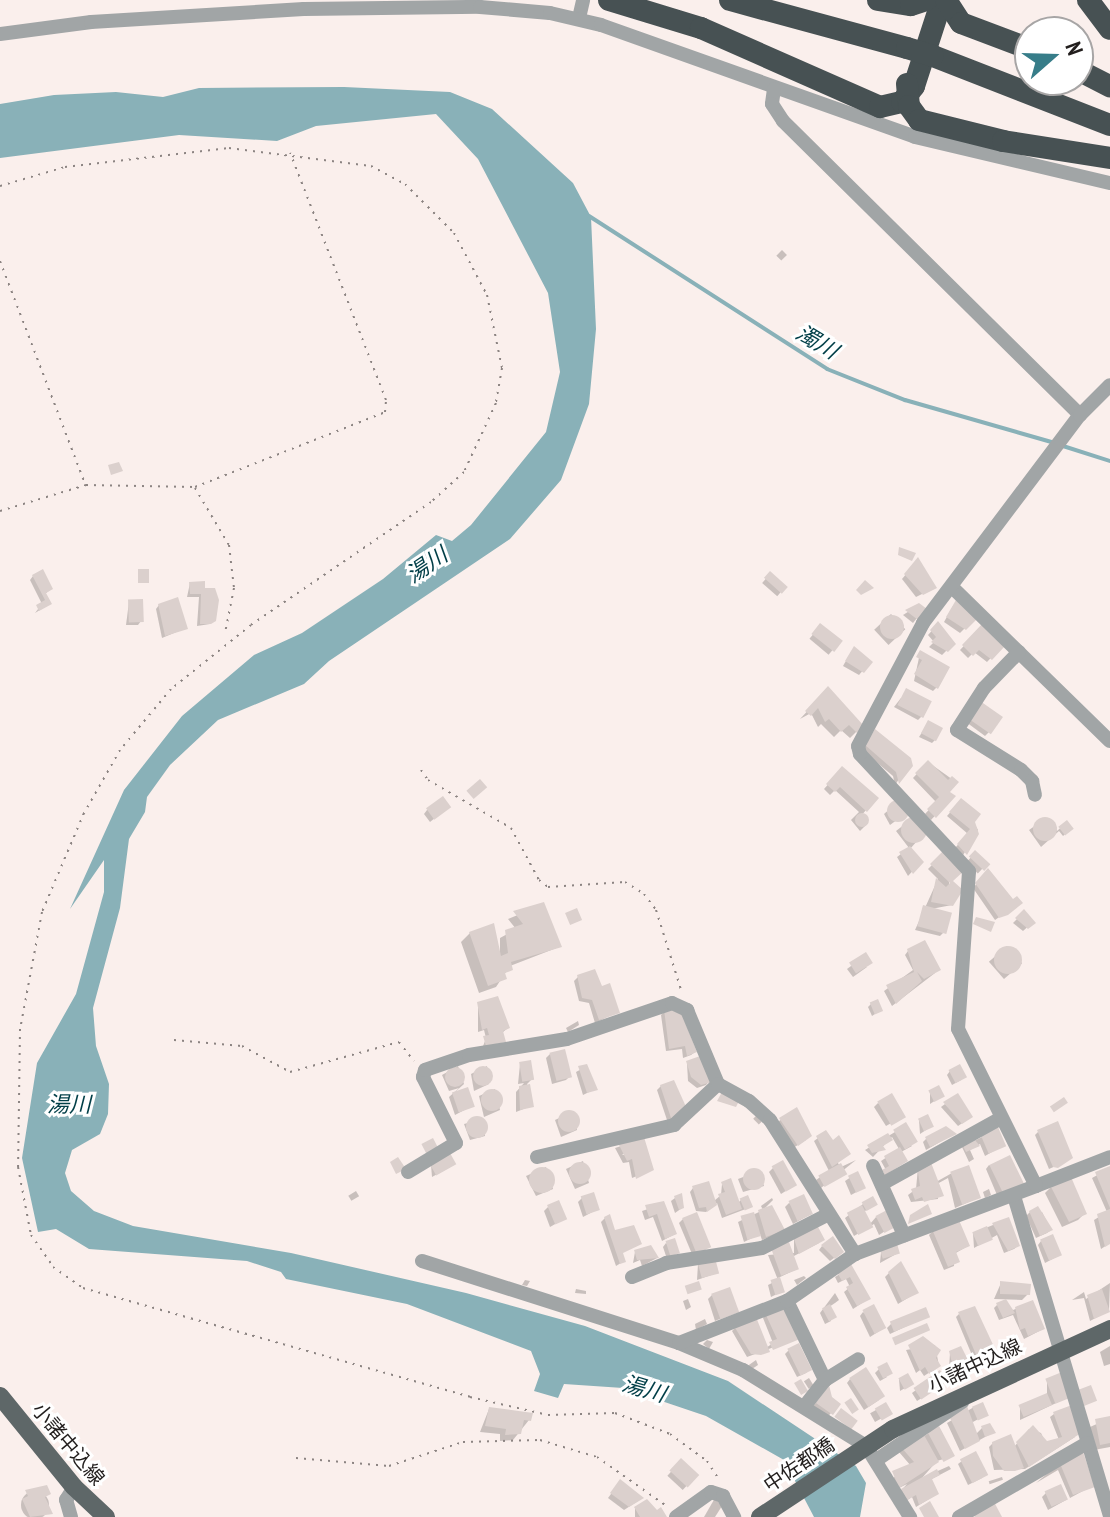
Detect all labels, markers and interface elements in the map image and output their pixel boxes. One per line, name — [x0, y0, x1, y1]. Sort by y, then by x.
north arrow — [1014, 16, 1094, 96]
text: N — [1059, 38, 1090, 59]
water label: 濁川 — [791, 319, 843, 365]
water label: 湯川 — [401, 542, 453, 588]
water label: 湯川 — [47, 1092, 91, 1118]
street label: 小諸中込線 — [925, 1334, 1025, 1398]
water label: 湯川 — [619, 1370, 669, 1408]
street label: 小諸中込線 — [27, 1398, 109, 1490]
street label: 中佐都橋 — [759, 1433, 839, 1497]

